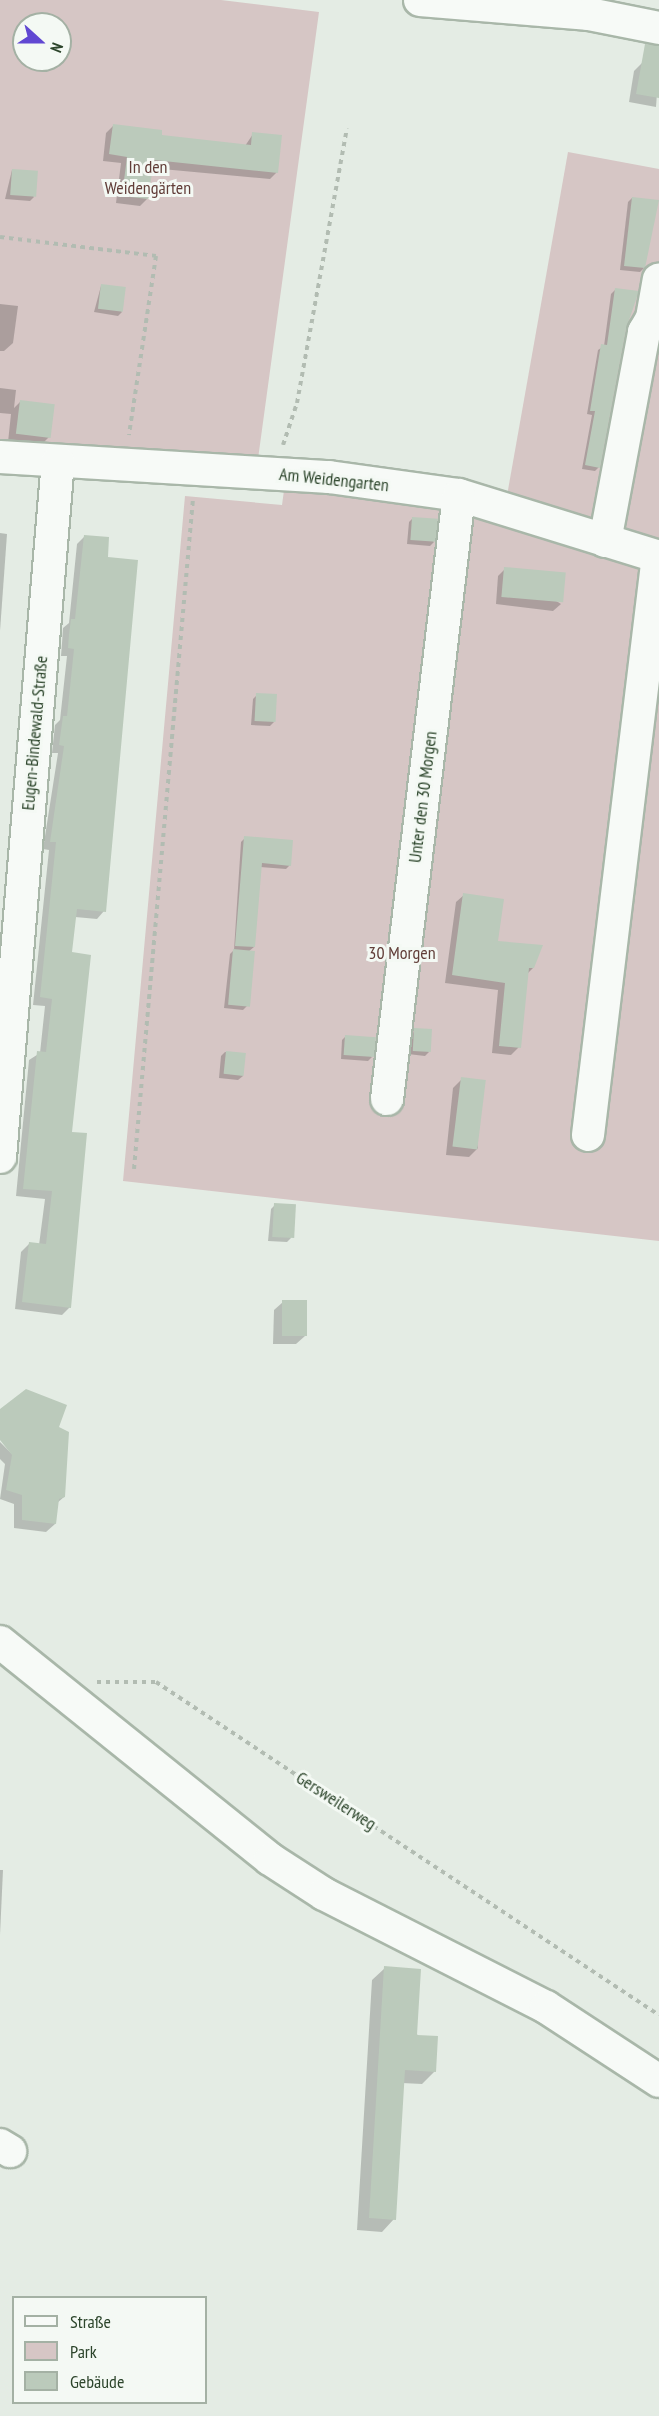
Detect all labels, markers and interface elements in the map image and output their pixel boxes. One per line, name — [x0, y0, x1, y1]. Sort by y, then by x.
north arrow — [12, 12, 72, 72]
text: N — [46, 40, 68, 55]
park label: In den Weidengärten — [105, 157, 191, 200]
street label: Am Weidengarten — [278, 463, 390, 497]
street label: Eugen-Bindewald-Straße — [17, 655, 53, 811]
street label: Unter den 30 Morgen — [404, 730, 442, 864]
park label: 30 Morgen — [368, 942, 436, 964]
street label: Gersweilerweg — [292, 1767, 380, 1835]
legend — [12, 2296, 207, 2404]
text: Straße — [70, 2310, 111, 2333]
text: Park — [70, 2340, 97, 2363]
text: Gebäude — [70, 2370, 124, 2393]

